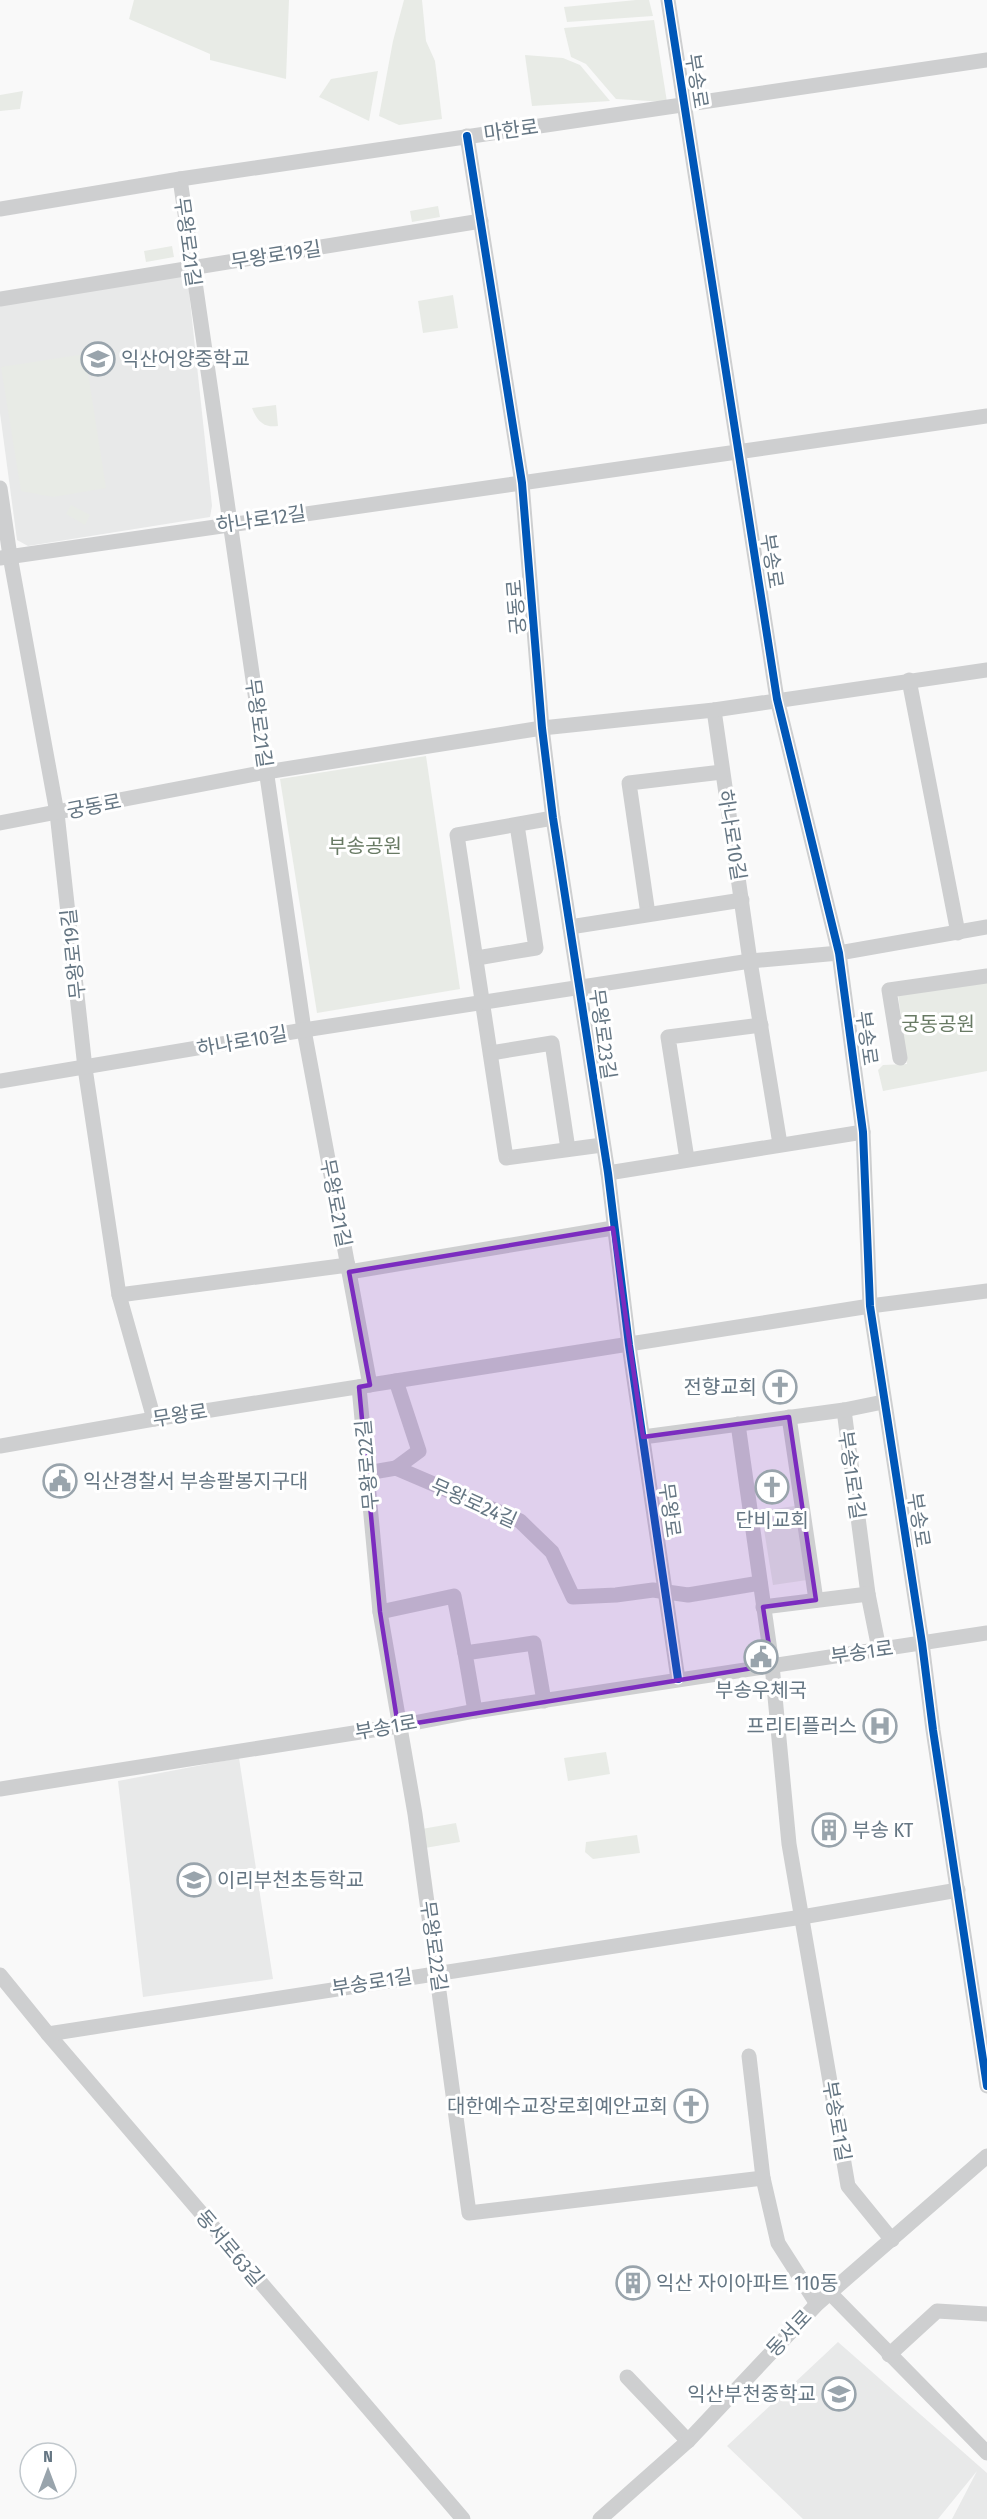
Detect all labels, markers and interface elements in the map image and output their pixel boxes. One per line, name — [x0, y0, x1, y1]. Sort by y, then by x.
street label: 부송로 — [681, 52, 713, 110]
street label: 마한로 — [482, 114, 540, 146]
street label: 무왕로21길 — [170, 196, 206, 288]
street label: 무왕로19길 — [229, 236, 323, 274]
school or university icon: 익산어양중학교 — [80, 341, 116, 377]
place label: 익산어양중학교 — [121, 347, 250, 371]
street label: 하나로12길 — [215, 501, 307, 537]
street label: 부송로 — [756, 532, 788, 590]
street label: 궁동로 — [502, 578, 530, 636]
street label: 무왕로21길 — [241, 677, 277, 769]
street label: 하나로10길 — [713, 788, 751, 882]
street label: 궁동로 — [65, 789, 123, 823]
park label: 부송공원 — [328, 834, 402, 858]
street label: 무왕로19길 — [56, 907, 90, 1001]
street label: 무왕로23길 — [585, 987, 621, 1081]
street label: 부송로 — [851, 1009, 883, 1067]
park label: 궁동공원 — [901, 1012, 975, 1036]
street label: 하나로10길 — [195, 1021, 289, 1061]
street label: 무왕로21길 — [316, 1157, 356, 1249]
church icon: 전향교회 — [762, 1369, 798, 1405]
place label: 전향교회 — [683, 1375, 757, 1399]
street label: 무왕로 — [151, 1399, 209, 1431]
street label: 무왕로22길 — [351, 1419, 383, 1511]
street label: 부송1로1길 — [834, 1429, 870, 1521]
public building icon: 익산경찰서 부송팔봉지구대 — [42, 1463, 78, 1499]
place label: 익산경찰서 부송팔봉지구대 — [83, 1469, 309, 1493]
church icon: 단비교회 — [754, 1469, 790, 1505]
street label: 무왕로24길 — [427, 1473, 521, 1533]
street label: 무왕로 — [654, 1481, 686, 1539]
street label: 부송로 — [903, 1491, 935, 1549]
place label: 단비교회 — [735, 1508, 809, 1532]
street label: 부송1로 — [829, 1636, 895, 1668]
public building icon: 부송우체국 — [743, 1639, 779, 1675]
place label: 부송우체국 — [715, 1678, 807, 1702]
hospital icon: 프리티플러스 — [862, 1708, 898, 1744]
street label: 부송1로 — [353, 1710, 419, 1744]
place label: 프리티플러스 — [747, 1714, 857, 1738]
building icon: 부송 KT — [811, 1812, 847, 1848]
place label: 부송 KT — [852, 1818, 914, 1842]
school or university icon: 이리부천초등학교 — [176, 1862, 212, 1898]
place label: 이리부천초등학교 — [217, 1868, 364, 1892]
street label: 무왕로22길 — [416, 1899, 452, 1993]
street label: 부송로1길 — [330, 1964, 414, 2000]
street label: 부송로1길 — [818, 2079, 856, 2163]
church icon: 대한예수교장로회예안교회 — [673, 2088, 709, 2124]
place label: 대한예수교장로회예안교회 — [447, 2094, 668, 2118]
street label: 동서로63길 — [191, 2205, 269, 2291]
building icon: 익산 자이아파트 110동 — [615, 2265, 651, 2301]
place label: 익산 자이아파트 110동 — [656, 2271, 838, 2295]
street label: 동서로 — [761, 2305, 817, 2361]
school or university icon: 익산부천중학교 — [821, 2376, 857, 2412]
place label: 익산부천중학교 — [687, 2382, 816, 2406]
north arrow — [18, 2441, 78, 2501]
text: N — [43, 2447, 53, 2466]

